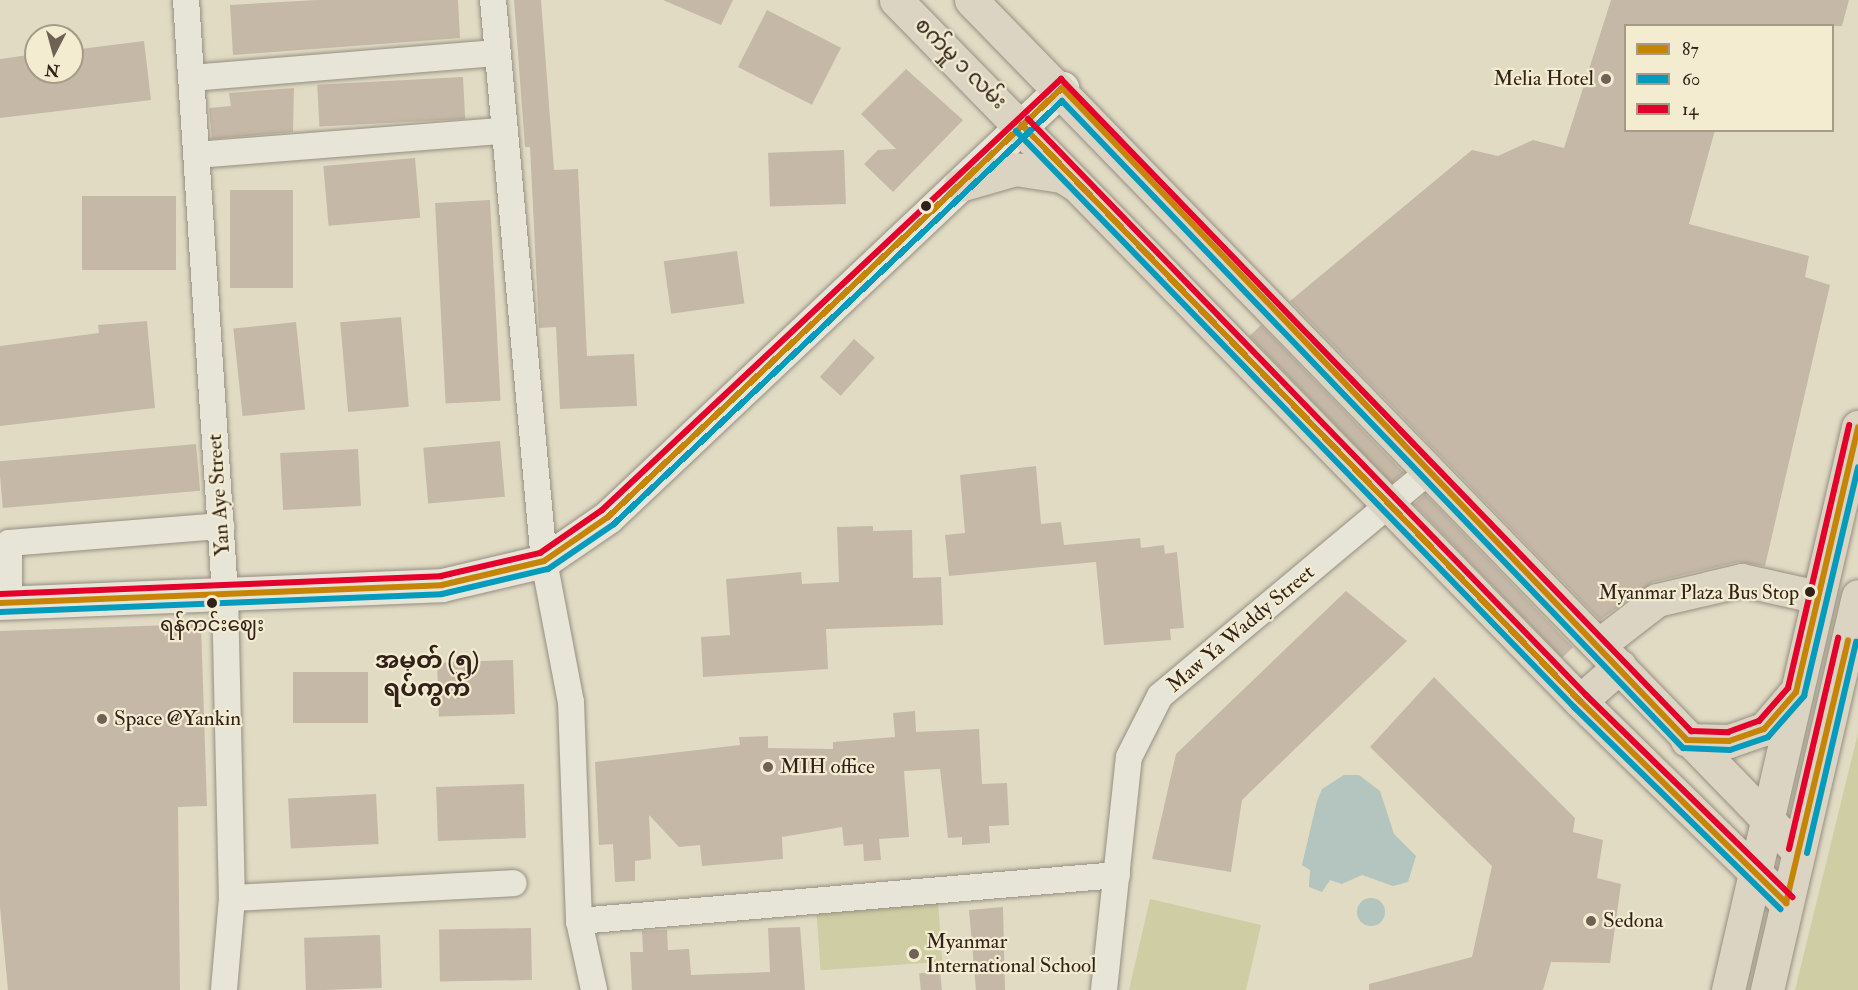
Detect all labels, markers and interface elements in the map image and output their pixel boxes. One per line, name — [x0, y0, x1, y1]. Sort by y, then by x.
street label: စက်မှု ၁ လမ်း — [909, 13, 1011, 115]
north arrow — [24, 24, 84, 84]
legend — [1624, 24, 1834, 132]
text: 87 — [1682, 38, 1699, 61]
text: N — [44, 59, 61, 81]
place label: Melia Hotel — [1493, 66, 1594, 92]
text: 60 — [1682, 68, 1700, 91]
marker: Melia Hotel — [1599, 72, 1613, 86]
text: 14 — [1682, 98, 1698, 121]
unlabelled marker — [920, 200, 932, 212]
street label: Yan Aye Street — [202, 433, 236, 557]
street label: Maw Ya Waddy Street — [1162, 560, 1320, 698]
place label: Myanmar Plaza Bus Stop — [1598, 580, 1799, 604]
marker: Myanmar Plaza Bus Stop — [1804, 586, 1816, 598]
marker: ရန်ကင်းဈေး — [206, 597, 218, 609]
place label: ရန်ကင်းဈေး — [160, 612, 264, 636]
district label: အမှတ် (၅) ရပ်ကွက် — [375, 647, 479, 703]
place label: Space @Yankin — [114, 706, 241, 732]
marker: Space @Yankin — [95, 712, 109, 726]
place label: MIH office — [780, 754, 875, 780]
marker: MIH office — [761, 760, 775, 774]
place label: Sedona — [1603, 908, 1663, 934]
marker: Sedona — [1584, 914, 1598, 928]
place label: Myanmar International School — [926, 929, 1096, 979]
marker: Myanmar International School — [907, 947, 921, 961]

